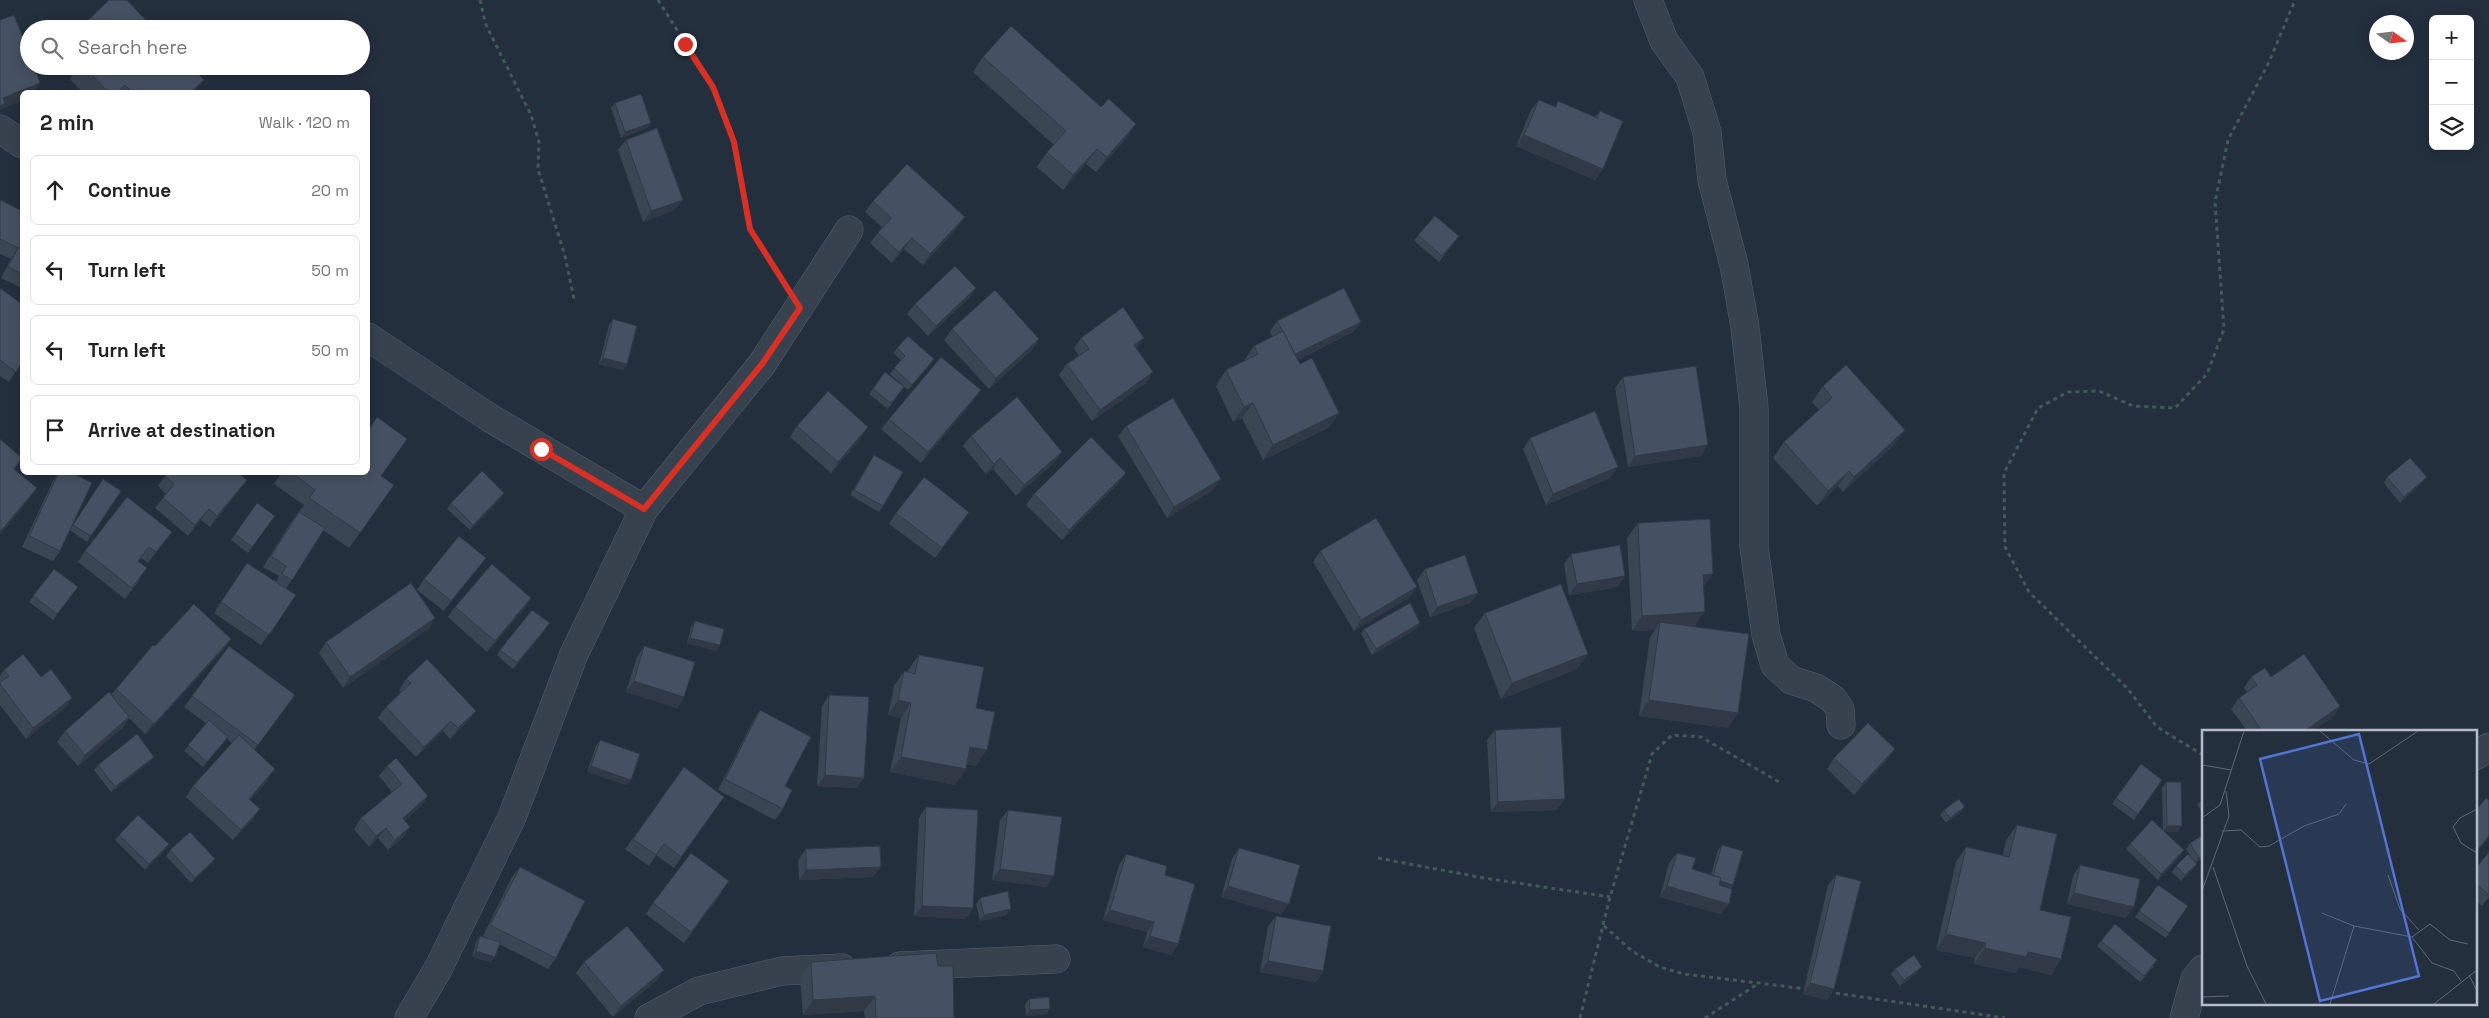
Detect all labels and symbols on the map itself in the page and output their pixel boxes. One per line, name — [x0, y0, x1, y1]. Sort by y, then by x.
north arrow — [2369, 15, 2414, 60]
route end — [674, 33, 697, 56]
route start — [530, 438, 553, 461]
inset map — [2202, 730, 2476, 1006]

